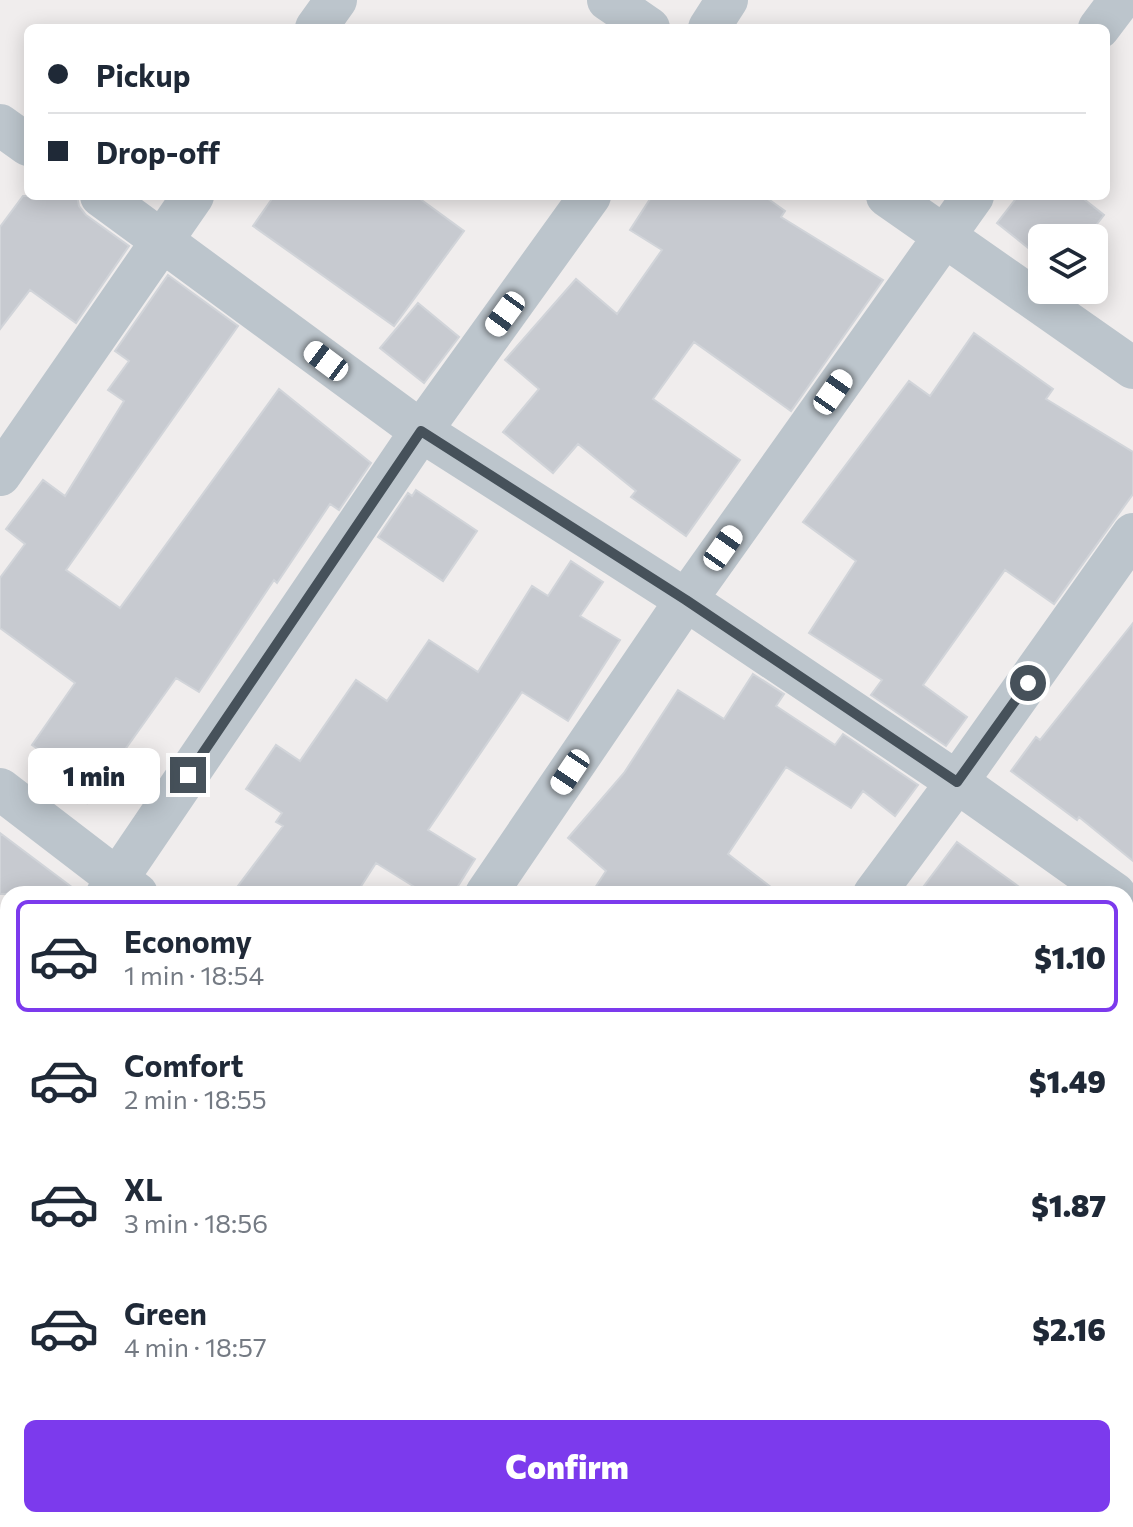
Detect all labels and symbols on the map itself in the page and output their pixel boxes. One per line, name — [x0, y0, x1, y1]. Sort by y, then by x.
car — [481, 288, 529, 340]
car — [300, 337, 352, 385]
car — [809, 365, 857, 419]
car — [699, 521, 747, 575]
route start — [1010, 665, 1046, 701]
car — [547, 745, 593, 799]
callout: 1 min — [28, 747, 160, 803]
route end — [170, 757, 206, 793]

